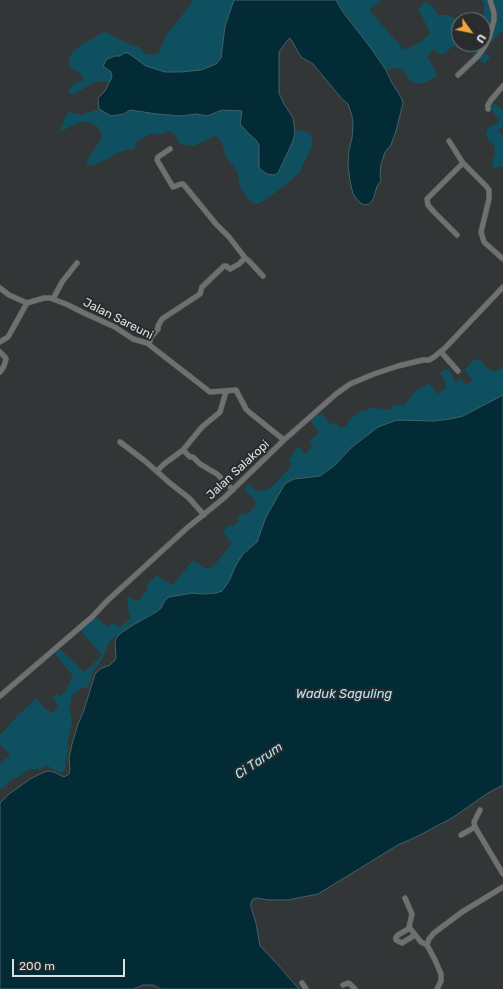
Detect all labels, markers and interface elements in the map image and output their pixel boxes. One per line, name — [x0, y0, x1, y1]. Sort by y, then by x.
north arrow — [451, 12, 491, 52]
text: U — [473, 31, 488, 45]
street label: Jalan Sareuni — [81, 295, 155, 343]
street label: Jalan Salakopi — [204, 437, 272, 503]
water label: Waduk Saguling — [296, 686, 392, 702]
water label: Ci Tarum — [232, 739, 286, 783]
scale bar — [14, 951, 127, 977]
text: 200 m — [19, 959, 55, 973]

